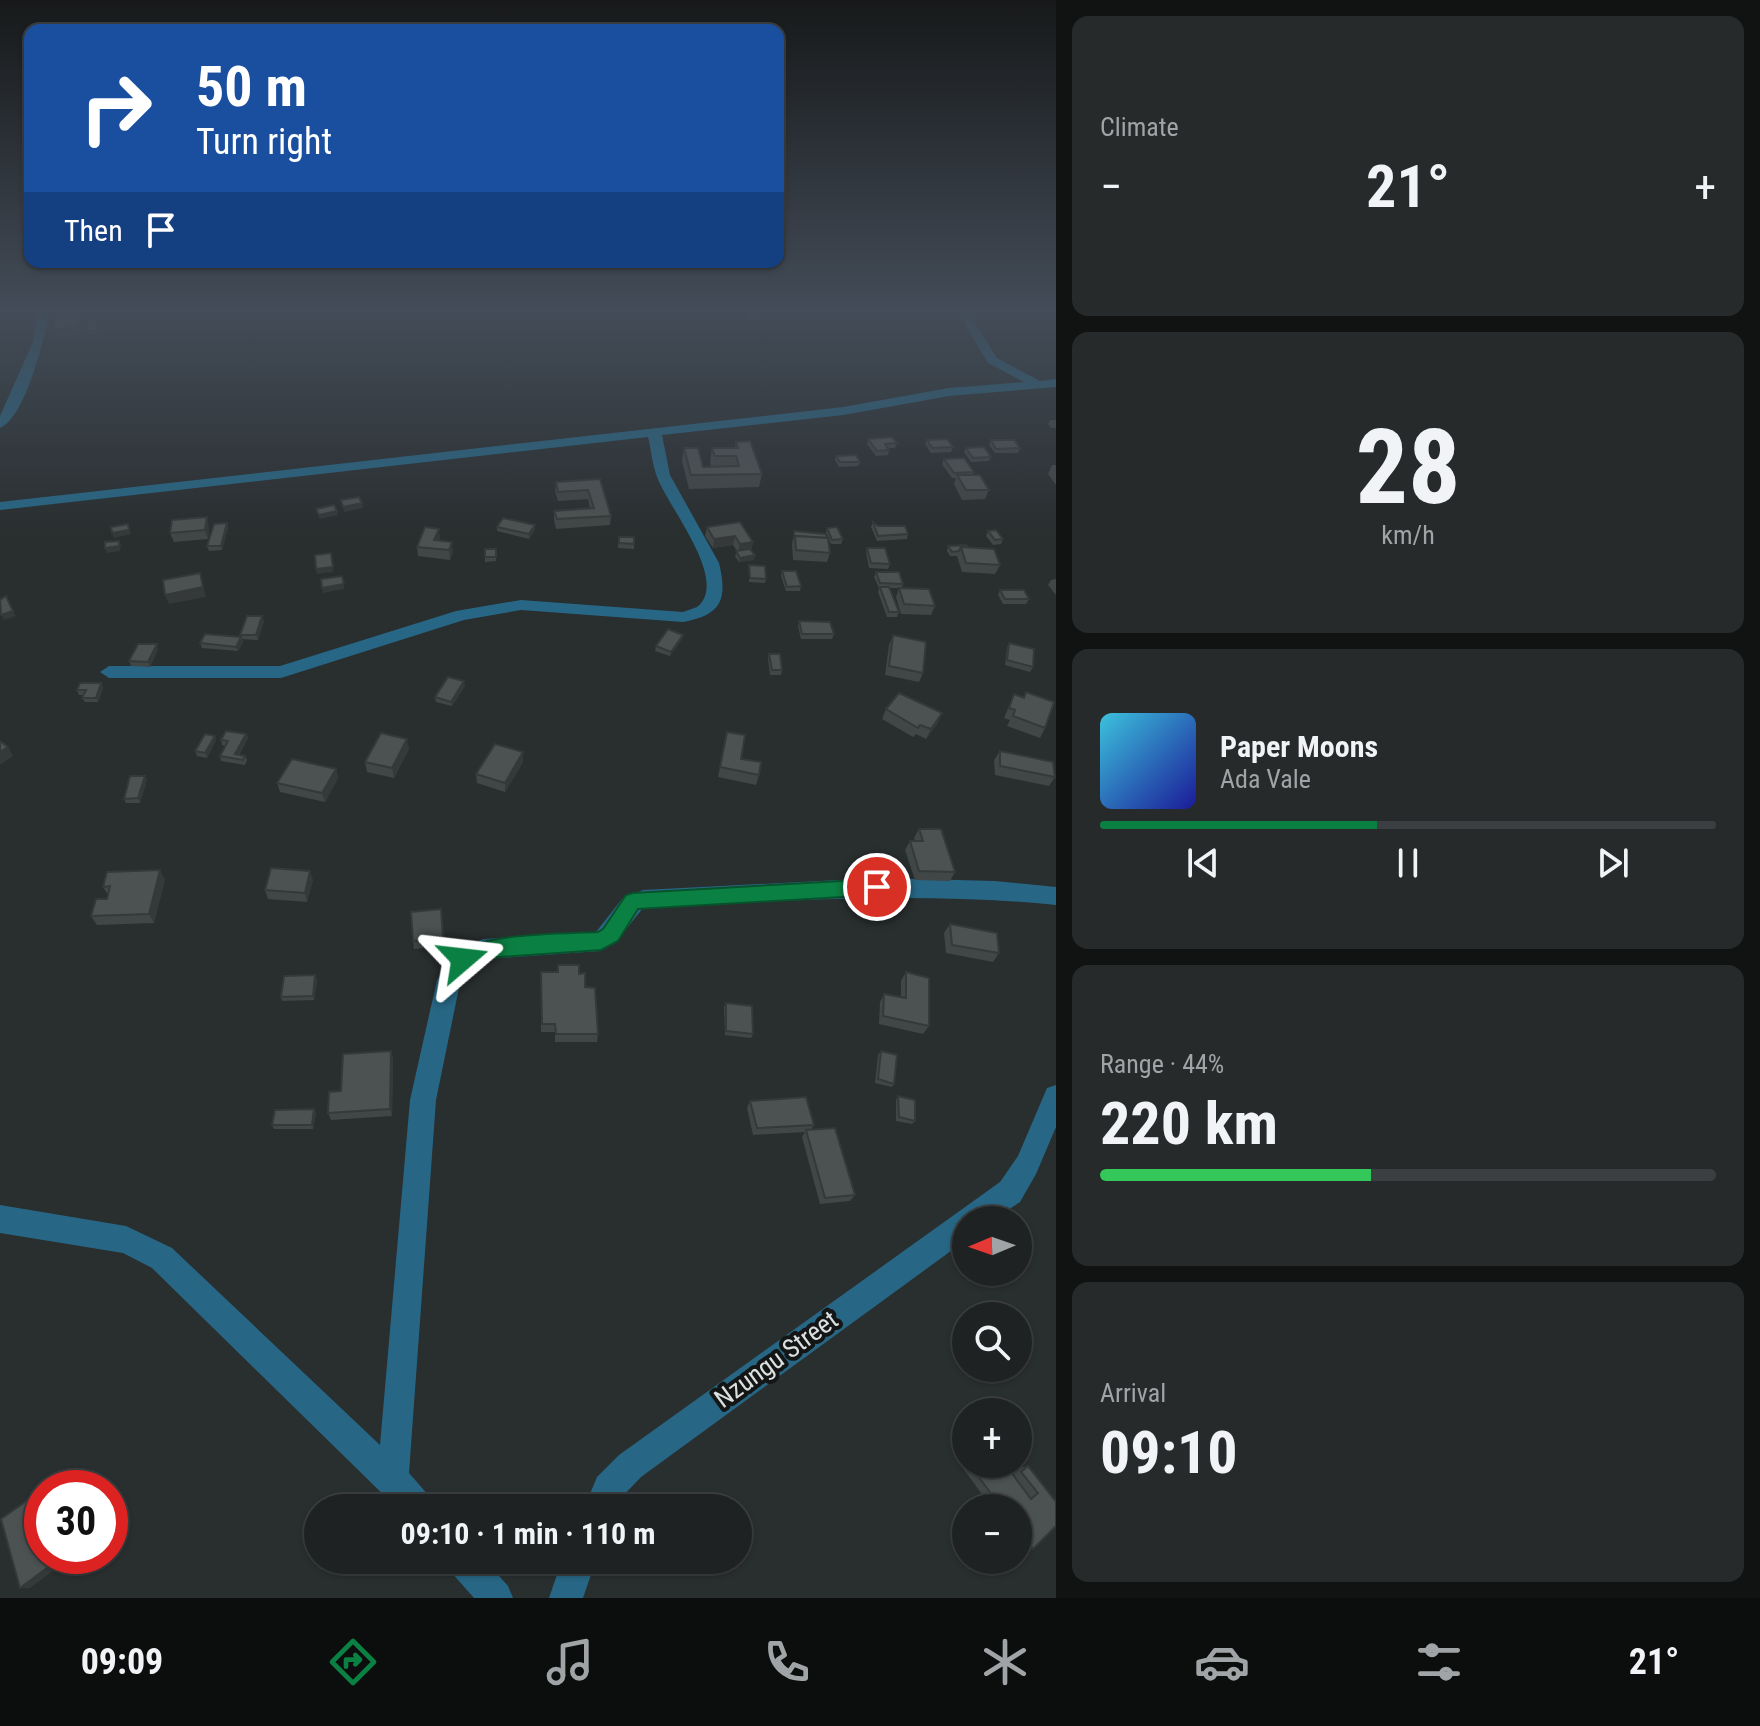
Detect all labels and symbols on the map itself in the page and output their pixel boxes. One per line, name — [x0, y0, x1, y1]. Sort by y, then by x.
pin — [843, 853, 911, 921]
position arrow — [421, 917, 505, 1001]
north arrow — [952, 1206, 1032, 1286]
street label: Nzungu Street — [709, 1304, 843, 1414]
speed limit sign: 30 — [24, 1470, 128, 1574]

